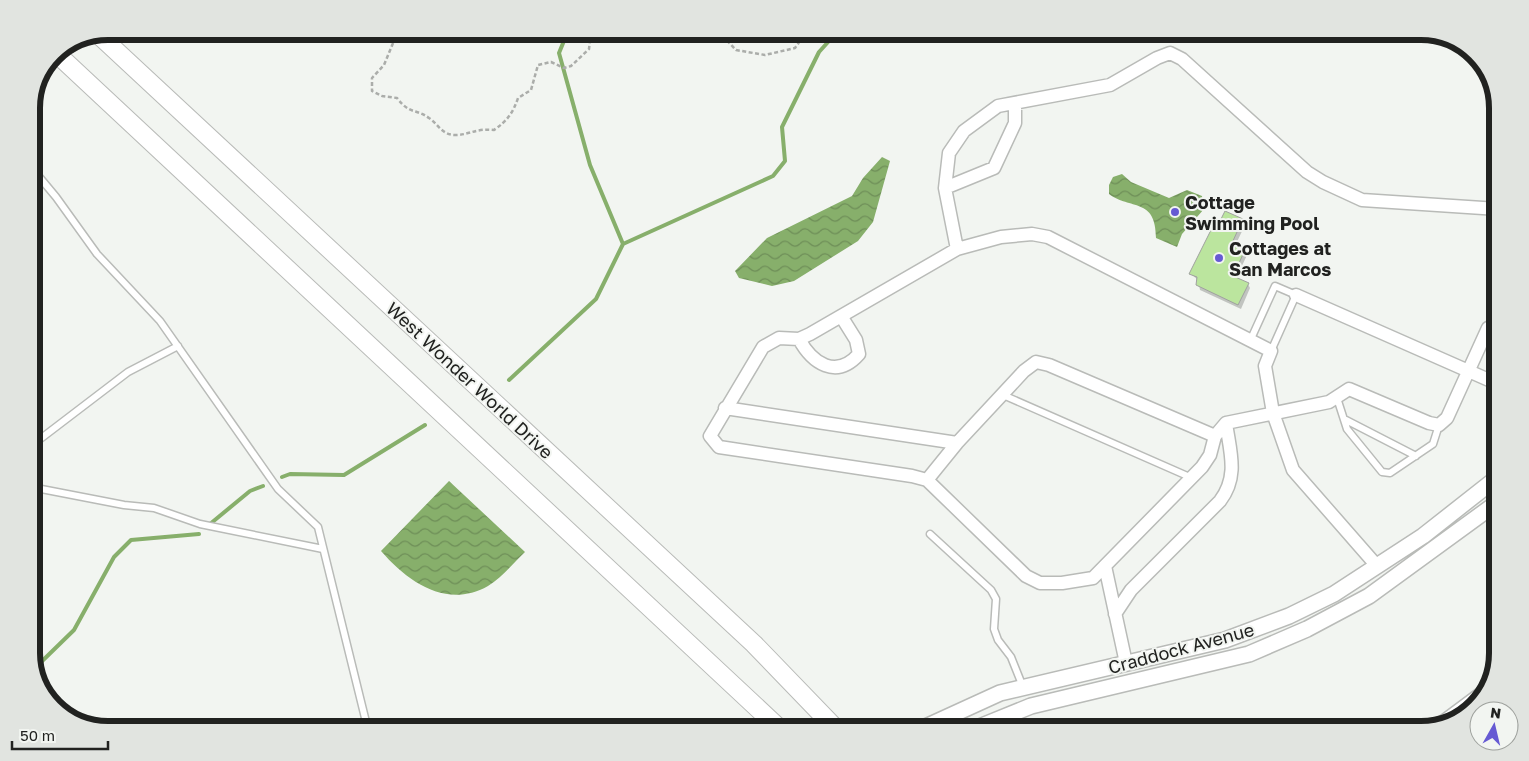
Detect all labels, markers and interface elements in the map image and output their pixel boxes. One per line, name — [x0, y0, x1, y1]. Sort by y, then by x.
place label: Cottage Swimming Pool — [1185, 191, 1319, 234]
marker: Cottage Swimming Pool — [1169, 206, 1181, 218]
place label: Cottages at San Marcos — [1229, 237, 1331, 280]
marker: Cottages at San Marcos — [1213, 252, 1225, 264]
street label: West Wonder World Drive — [382, 297, 558, 463]
street label: Craddock Avenue — [1106, 618, 1256, 678]
north arrow — [1469, 701, 1519, 751]
text: N — [1489, 703, 1502, 722]
scale bar — [12, 718, 109, 750]
text: 50 m — [20, 726, 55, 744]

